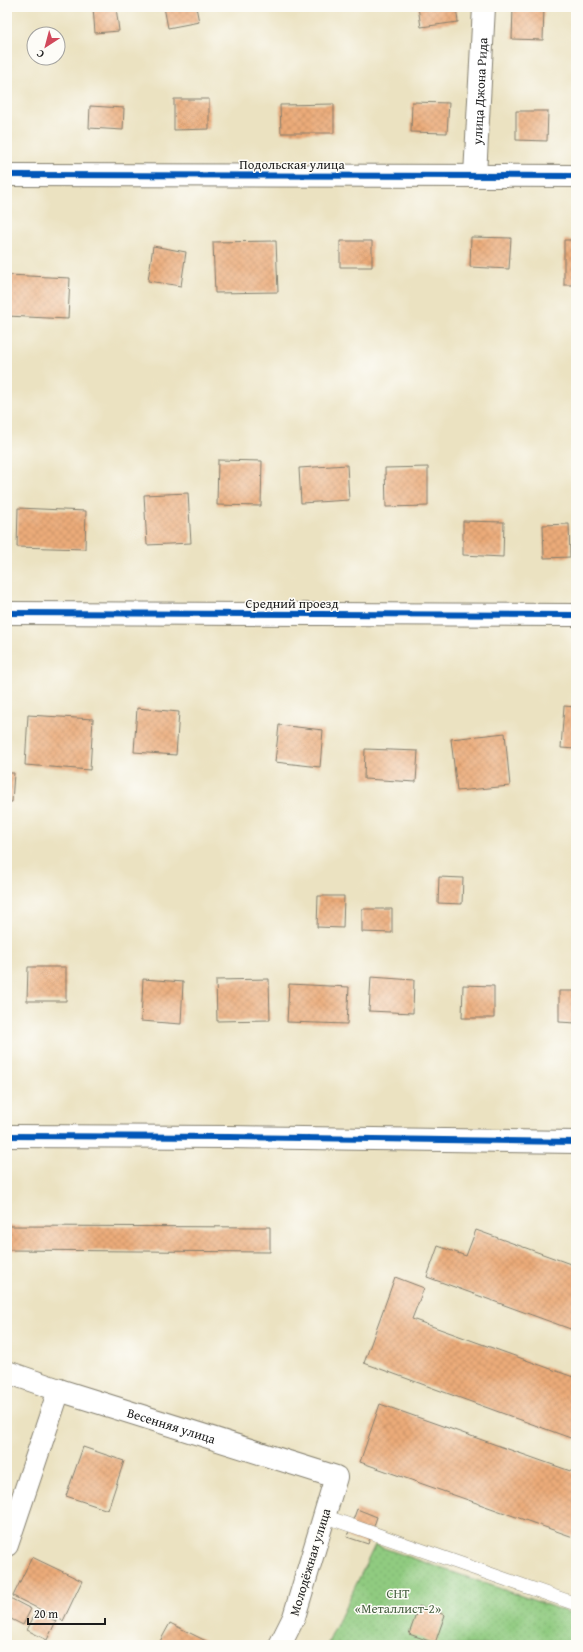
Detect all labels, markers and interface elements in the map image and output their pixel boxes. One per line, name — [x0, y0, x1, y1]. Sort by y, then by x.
north arrow — [26, 26, 66, 66]
street label: улица Джона Рида — [467, 36, 492, 146]
text: С — [33, 46, 47, 62]
street label: Подольская улица — [239, 155, 345, 174]
street label: Средний проезд — [246, 594, 338, 613]
street label: Весенняя улица — [125, 1403, 219, 1448]
street label: Молодёжная улица — [285, 1505, 336, 1618]
park label: СНТ «Металлист-2» — [355, 1584, 441, 1618]
scale bar — [28, 1600, 105, 1626]
text: 20 m — [34, 1605, 58, 1622]

